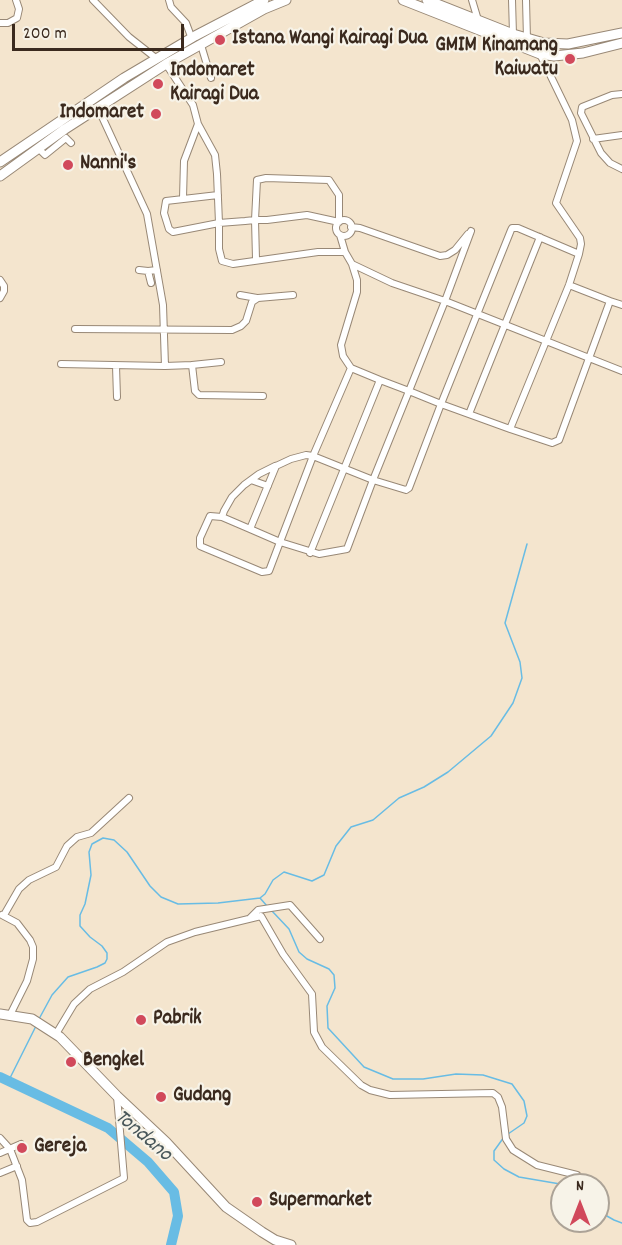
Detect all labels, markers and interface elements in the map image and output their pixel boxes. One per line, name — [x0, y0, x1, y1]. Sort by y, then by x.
scale bar — [15, 12, 188, 50]
text: 200 m — [23, 22, 67, 47]
place label: Istana Wangi Kairagi Dua — [232, 27, 427, 53]
marker: Istana Wangi Kairagi Dua — [213, 33, 227, 47]
place label: GMIM Kinamang Kaiwatu — [435, 34, 558, 84]
marker: GMIM Kinamang Kaiwatu — [563, 52, 577, 66]
place label: Indomaret Kairagi Dua — [170, 59, 259, 109]
marker: Indomaret Kairagi Dua — [151, 77, 165, 91]
place label: Indomaret — [60, 101, 144, 127]
marker: Indomaret — [149, 107, 163, 121]
place label: Nanni's — [80, 152, 136, 178]
marker: Nanni's — [61, 158, 75, 172]
place label: Pabrik — [153, 1007, 202, 1033]
marker: Pabrik — [134, 1013, 148, 1027]
place label: Bengkel — [83, 1049, 144, 1075]
marker: Bengkel — [64, 1055, 78, 1069]
place label: Gudang — [173, 1084, 231, 1110]
marker: Gudang — [154, 1090, 168, 1104]
water label: Tondano — [108, 1105, 176, 1169]
place label: Gereja — [34, 1135, 86, 1161]
marker: Gereja — [15, 1141, 29, 1155]
north arrow — [550, 1173, 610, 1233]
text: N — [576, 1175, 584, 1198]
place label: Supermarket — [269, 1189, 372, 1215]
marker: Supermarket — [250, 1195, 264, 1209]

